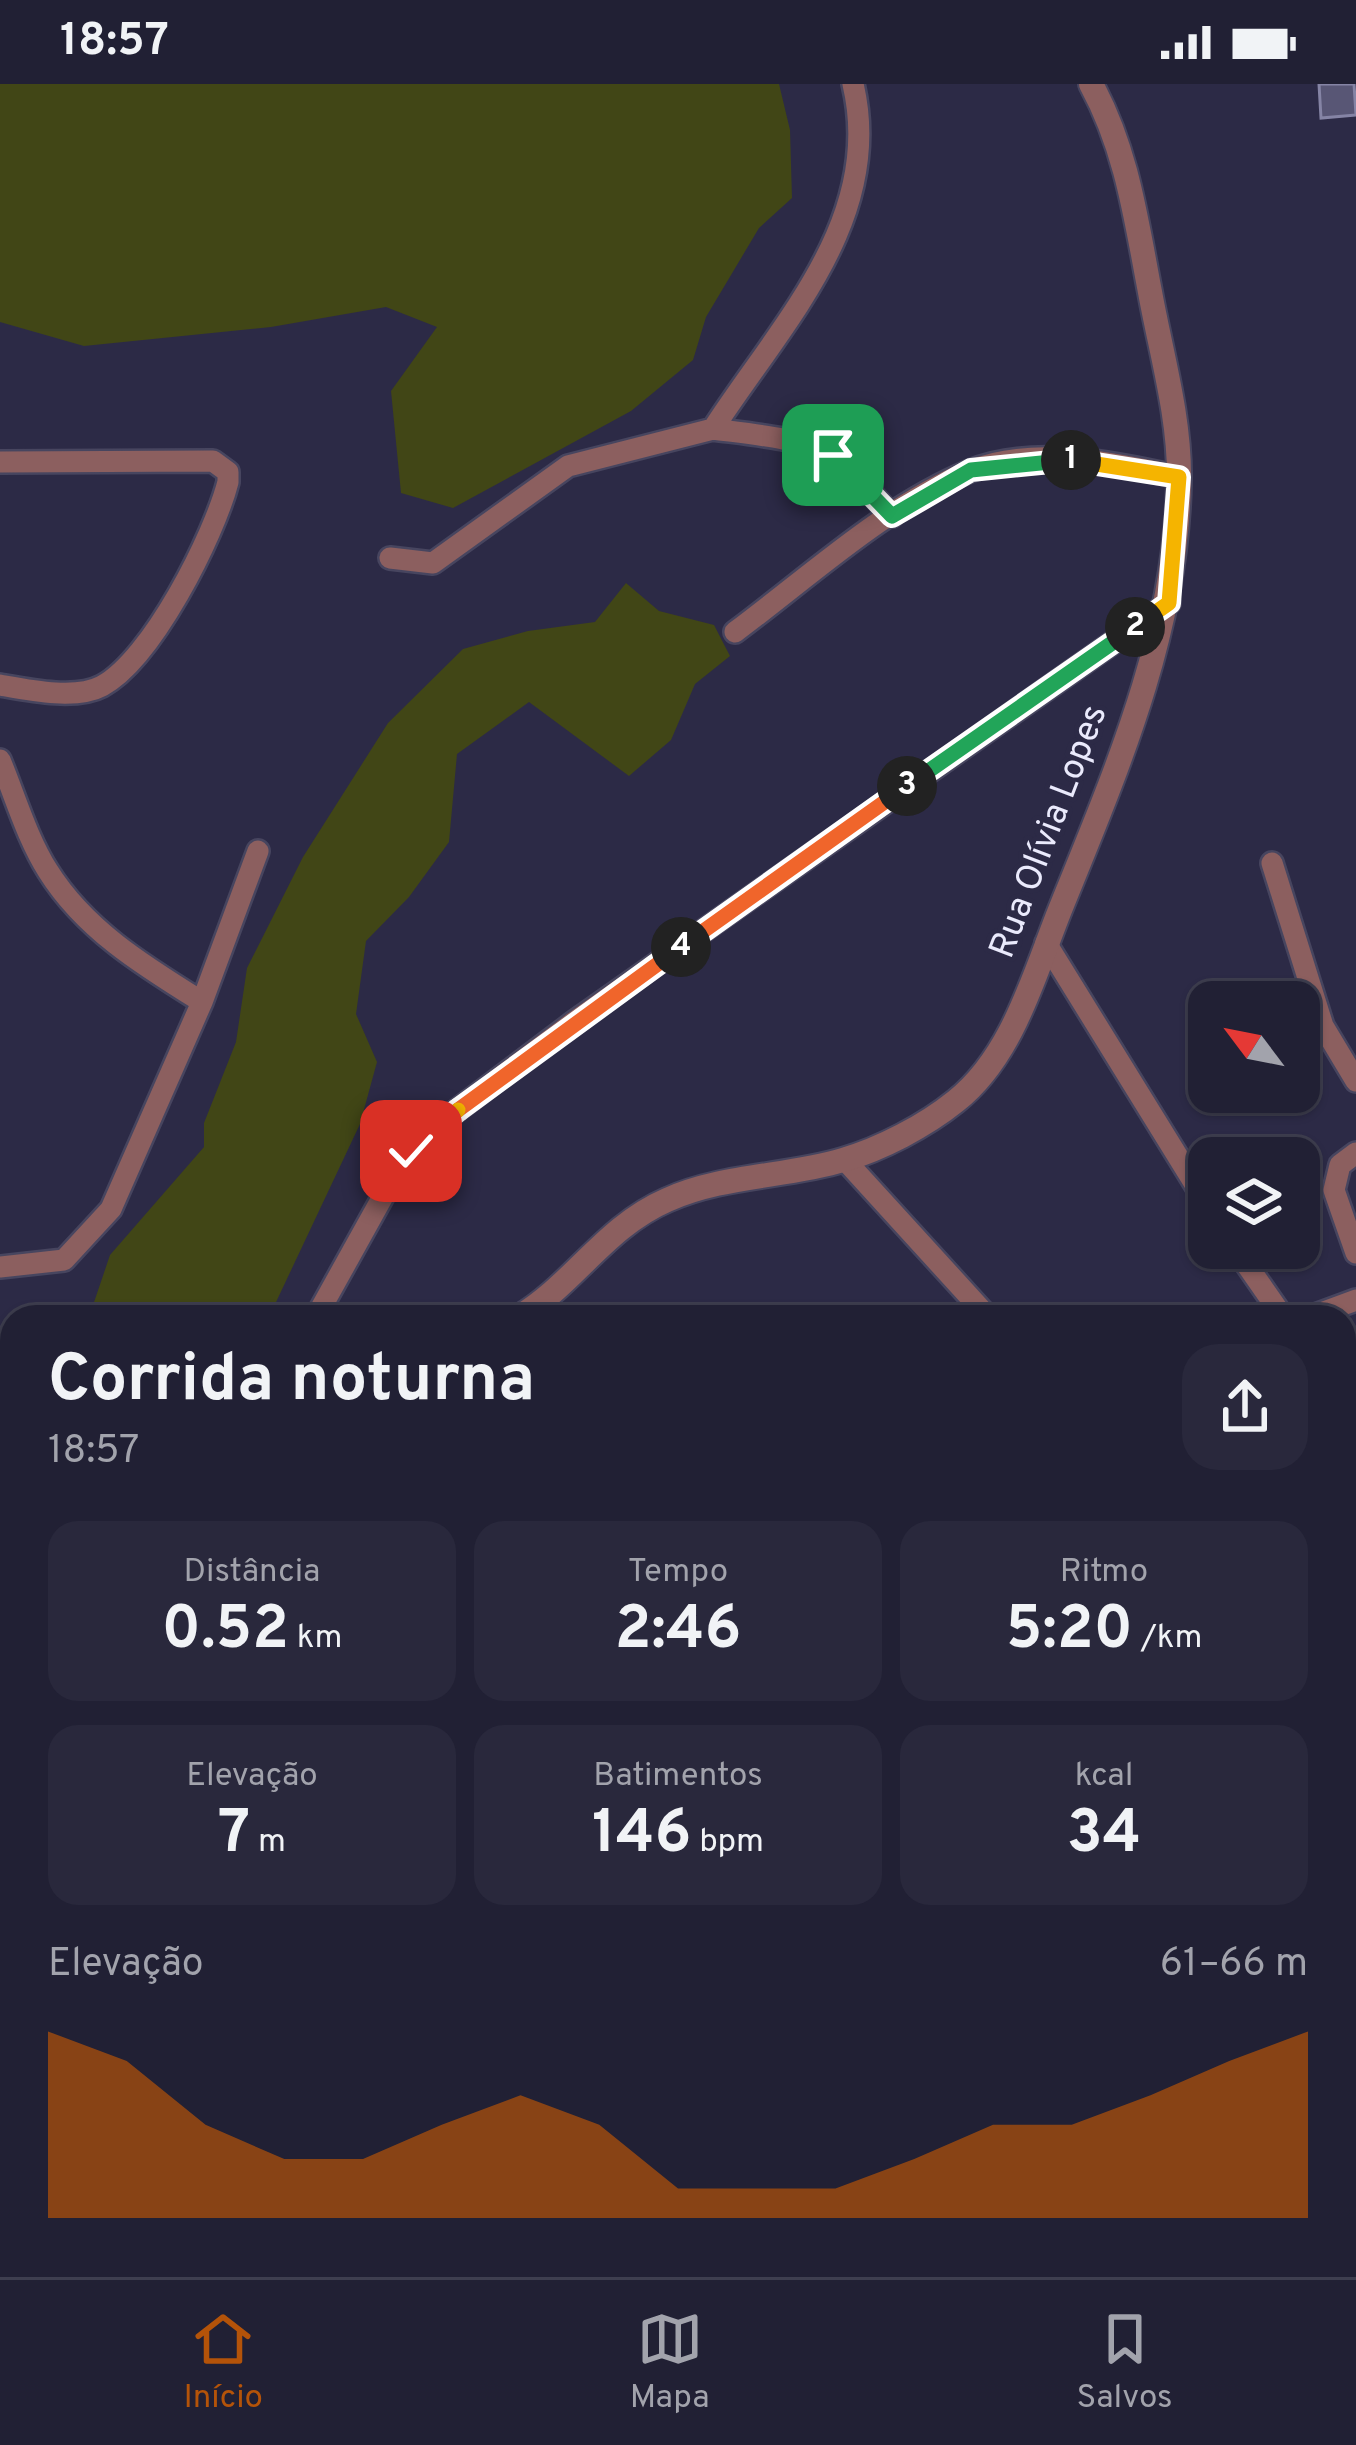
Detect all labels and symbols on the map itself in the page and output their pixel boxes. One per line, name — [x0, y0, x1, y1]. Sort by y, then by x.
pin — [782, 404, 884, 506]
pin: 1 — [1041, 430, 1101, 490]
pin: 2 — [1105, 597, 1165, 657]
street label: Rua Olívia Lopes — [981, 699, 1119, 965]
pin: 3 — [877, 756, 937, 816]
pin: 4 — [651, 917, 711, 977]
north arrow — [1188, 981, 1320, 1113]
pin — [360, 1100, 462, 1202]

